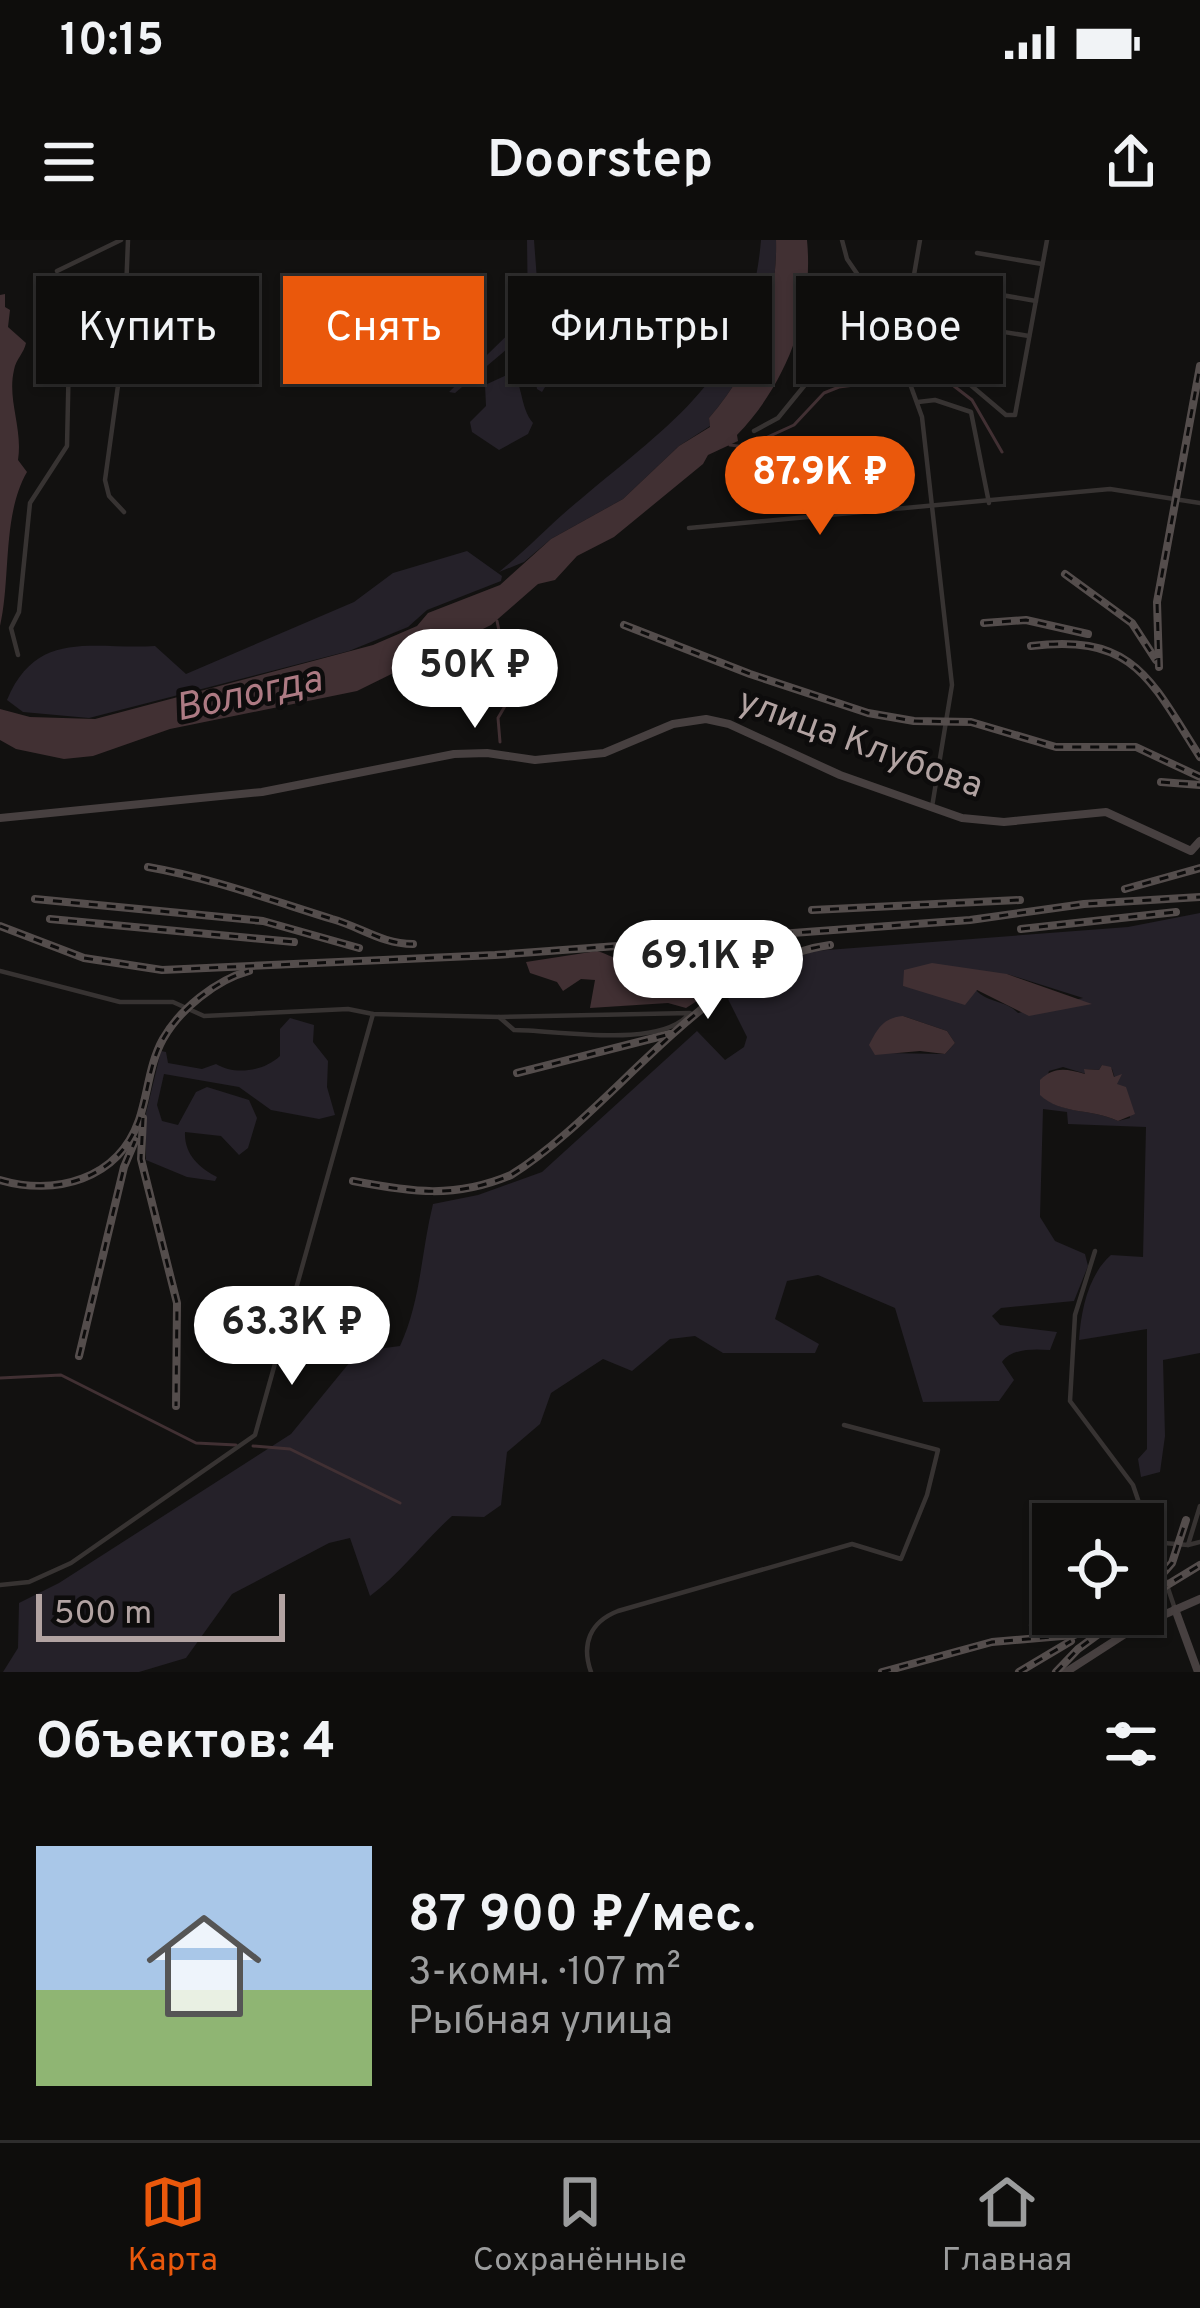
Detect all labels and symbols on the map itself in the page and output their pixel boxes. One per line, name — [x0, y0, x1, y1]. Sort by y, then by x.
pin: 87.9K ₽ — [709, 436, 931, 538]
pin: 50K ₽ — [391, 629, 559, 731]
water label: Вологда — [171, 656, 328, 735]
street label: улица Клубова — [731, 679, 989, 811]
pin: 69.1K ₽ — [597, 920, 819, 1022]
pin: 63.3K ₽ — [181, 1286, 403, 1388]
scale bar — [36, 1588, 285, 1641]

